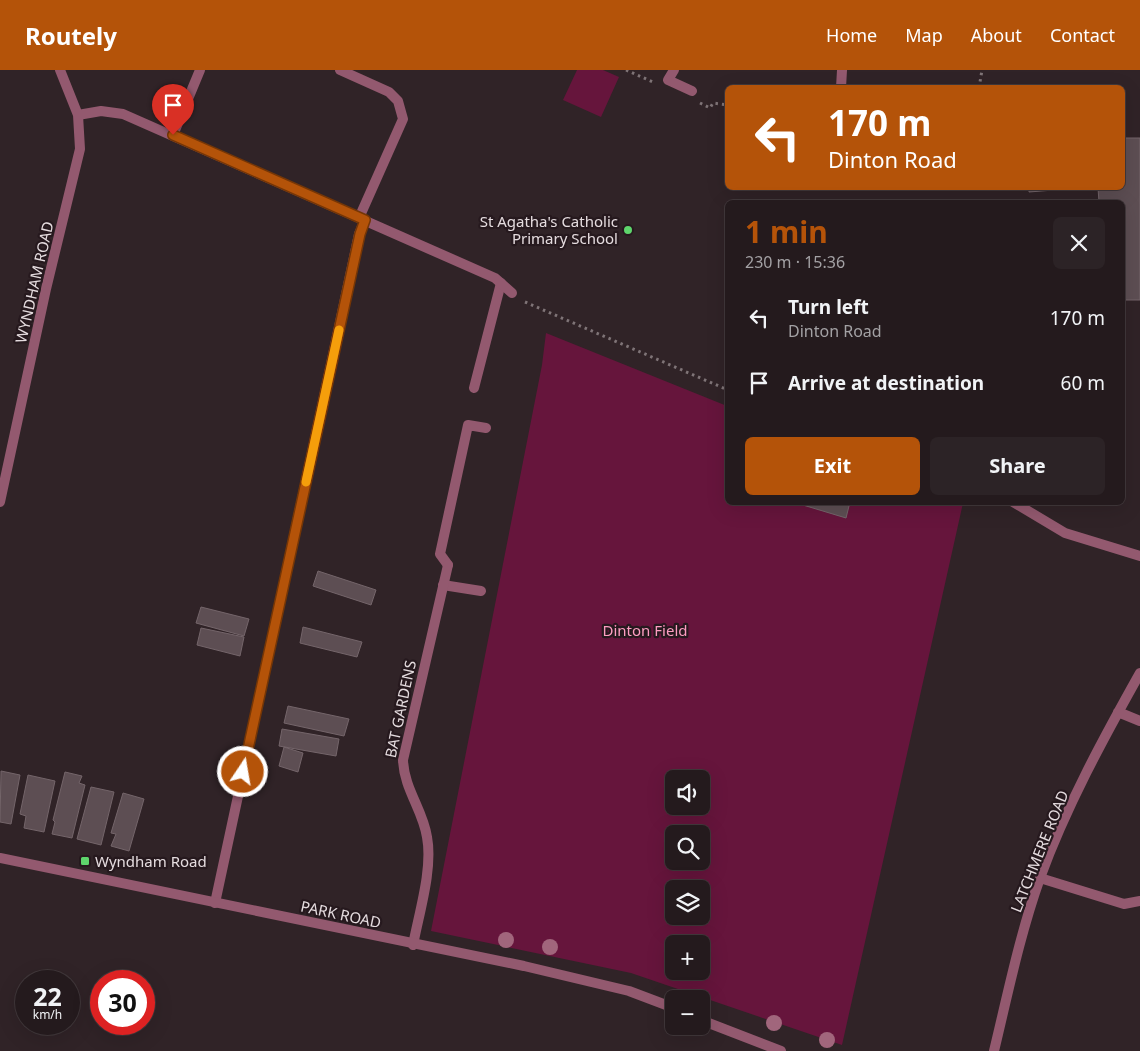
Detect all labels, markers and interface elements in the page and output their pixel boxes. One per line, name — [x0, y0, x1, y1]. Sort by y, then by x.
text: Routely — [25, 19, 117, 52]
text: Home — [826, 23, 877, 47]
text: Map — [905, 23, 943, 47]
text: About — [971, 23, 1022, 47]
text: Contact — [1050, 23, 1115, 47]
pin — [152, 84, 194, 135]
icon: arrive — [159, 91, 187, 119]
text: 170 m — [828, 99, 931, 146]
icon: left — [745, 105, 810, 170]
text: Dinton Road — [828, 144, 957, 174]
place label: St Agatha's Catholic Primary School — [480, 211, 618, 248]
text: 1 min — [745, 211, 828, 252]
button: close — [1053, 217, 1105, 269]
street label: WYNDHAM ROAD — [10, 219, 58, 345]
marker: St Agatha's Catholic Primary School — [622, 224, 634, 236]
text: 230 m · 15:36 — [745, 251, 845, 273]
text: Turn left — [788, 294, 869, 320]
icon: left — [745, 304, 773, 332]
text: 170 m — [1050, 305, 1105, 331]
text: Dinton Road — [788, 320, 882, 342]
icon: arrive — [745, 369, 773, 397]
text: Arrive at destination — [788, 370, 984, 396]
text: 60 m — [1061, 370, 1105, 396]
button: Exit — [745, 437, 920, 495]
button: Share — [930, 437, 1105, 495]
park label: Dinton Field — [603, 620, 687, 640]
street label: BAT GARDENS — [380, 658, 420, 760]
position arrow — [216, 745, 268, 797]
map controls — [665, 770, 710, 1035]
button: sound — [665, 770, 710, 815]
street label: LATCHMERE ROAD — [1005, 787, 1073, 915]
button: search — [665, 825, 710, 870]
place label: Wyndham Road — [95, 851, 207, 871]
marker: Wyndham Road — [79, 855, 91, 867]
button: layers — [665, 880, 710, 925]
street label: PARK ROAD — [299, 896, 383, 932]
button: + — [665, 935, 710, 980]
speed limit sign: 30 — [90, 970, 155, 1035]
text: 22 — [33, 979, 62, 1013]
button: − — [665, 990, 710, 1035]
text: km/h — [33, 1006, 62, 1023]

